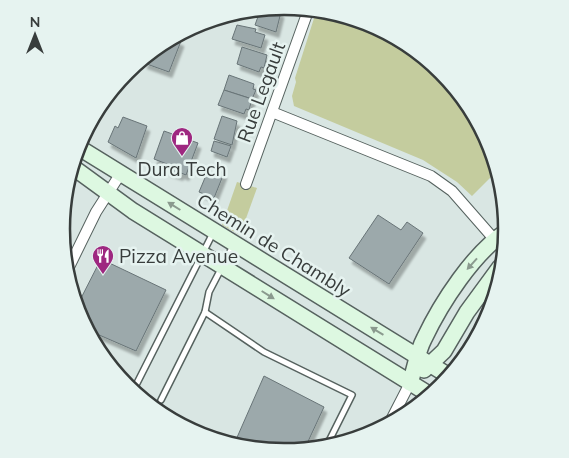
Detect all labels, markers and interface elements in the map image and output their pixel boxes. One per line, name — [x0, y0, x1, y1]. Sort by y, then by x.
north arrow — [10, 10, 60, 60]
text: N — [30, 13, 40, 31]
street label: Rue Legault — [232, 38, 290, 145]
shop icon: Dura Tech — [170, 126, 194, 157]
place label: Dura Tech — [137, 157, 227, 181]
street label: Chemin de Chambly — [193, 188, 355, 302]
one-way arrow — [167, 202, 180, 211]
restaurant icon: Pizza Avenue — [91, 244, 115, 275]
place label: Pizza Avenue — [119, 244, 238, 268]
one-way arrow — [466, 257, 478, 269]
one-way arrow — [261, 290, 275, 299]
one-way arrow — [370, 326, 383, 335]

